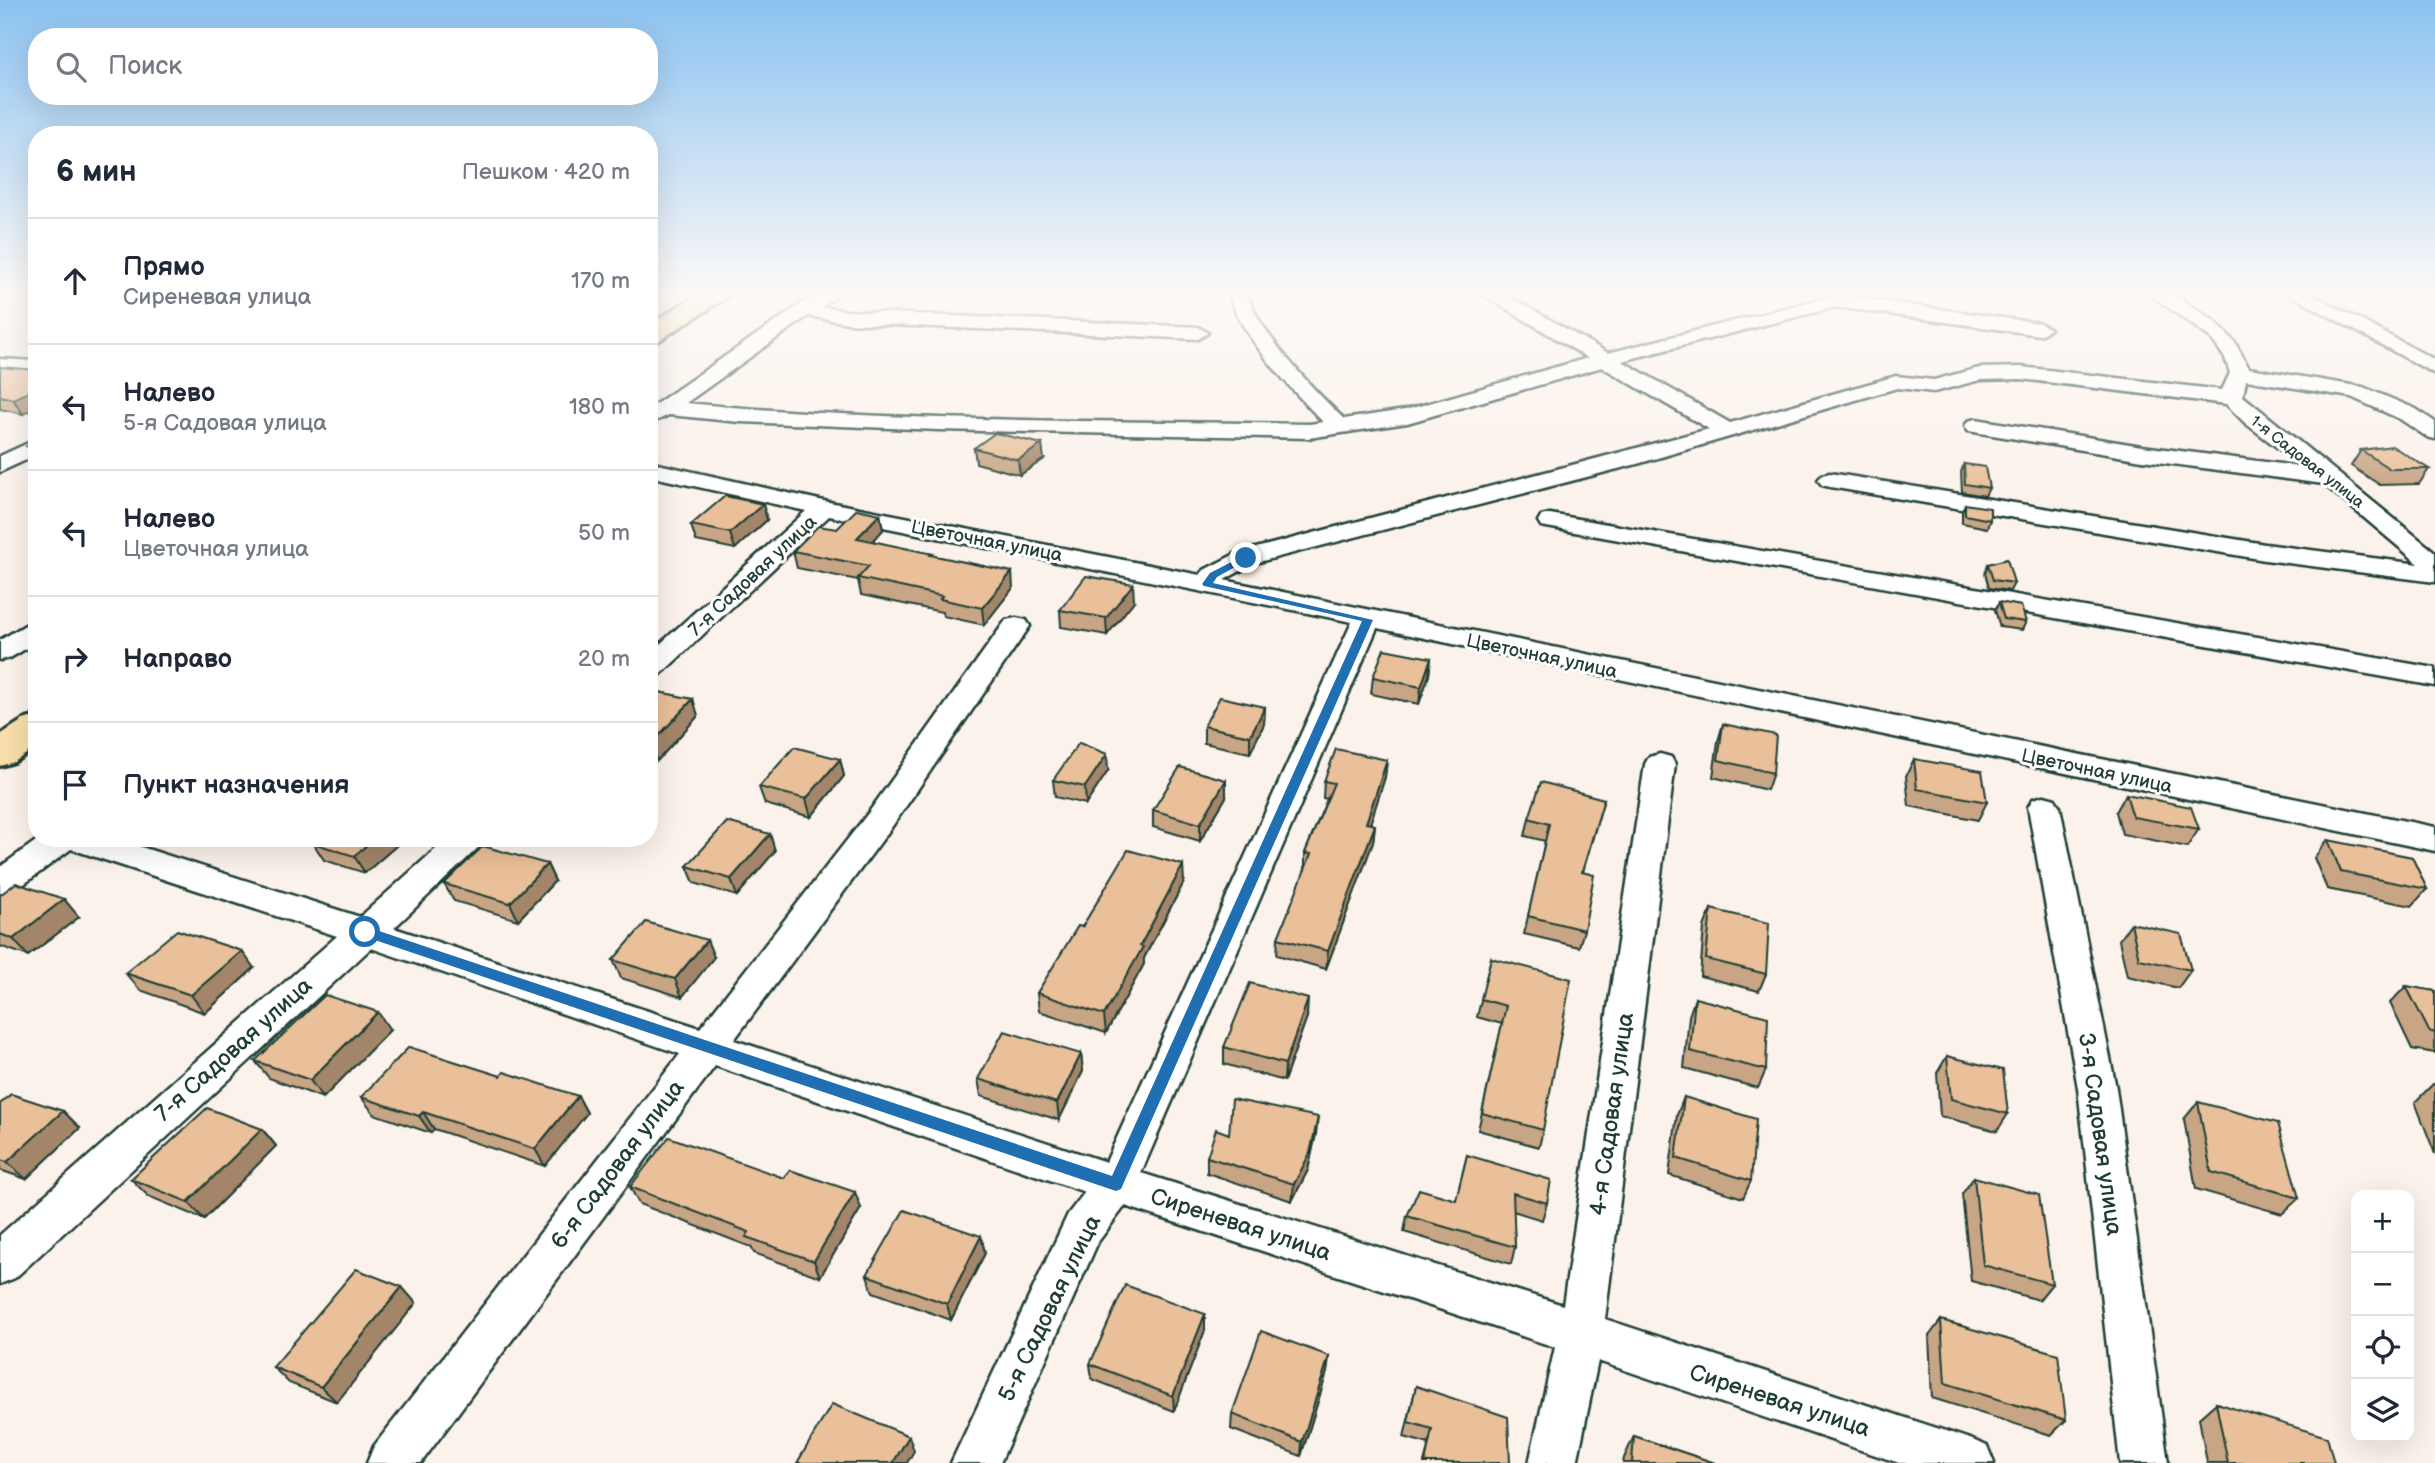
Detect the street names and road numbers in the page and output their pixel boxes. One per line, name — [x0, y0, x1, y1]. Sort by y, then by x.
street label: 1-я Садовая улица — [2246, 412, 2368, 513]
street label: 7-я Садовая улица — [684, 511, 822, 641]
street label: Цветочная улица — [909, 516, 1064, 567]
street label: Цветочная улица — [1464, 629, 1619, 684]
street label: Цветочная улица — [2019, 744, 2174, 799]
street label: 7-я Садовая улица — [149, 971, 318, 1128]
street label: 4-я Садовая улица — [1584, 1010, 1640, 1218]
street label: 3-я Садовая улица — [2072, 1031, 2128, 1238]
street label: 6-я Садовая улица — [545, 1074, 691, 1255]
street label: Сиреневая улица — [1147, 1183, 1335, 1267]
street label: 5-я Садовая улица — [993, 1210, 1107, 1406]
street label: Сиреневая улица — [1686, 1359, 1874, 1443]

